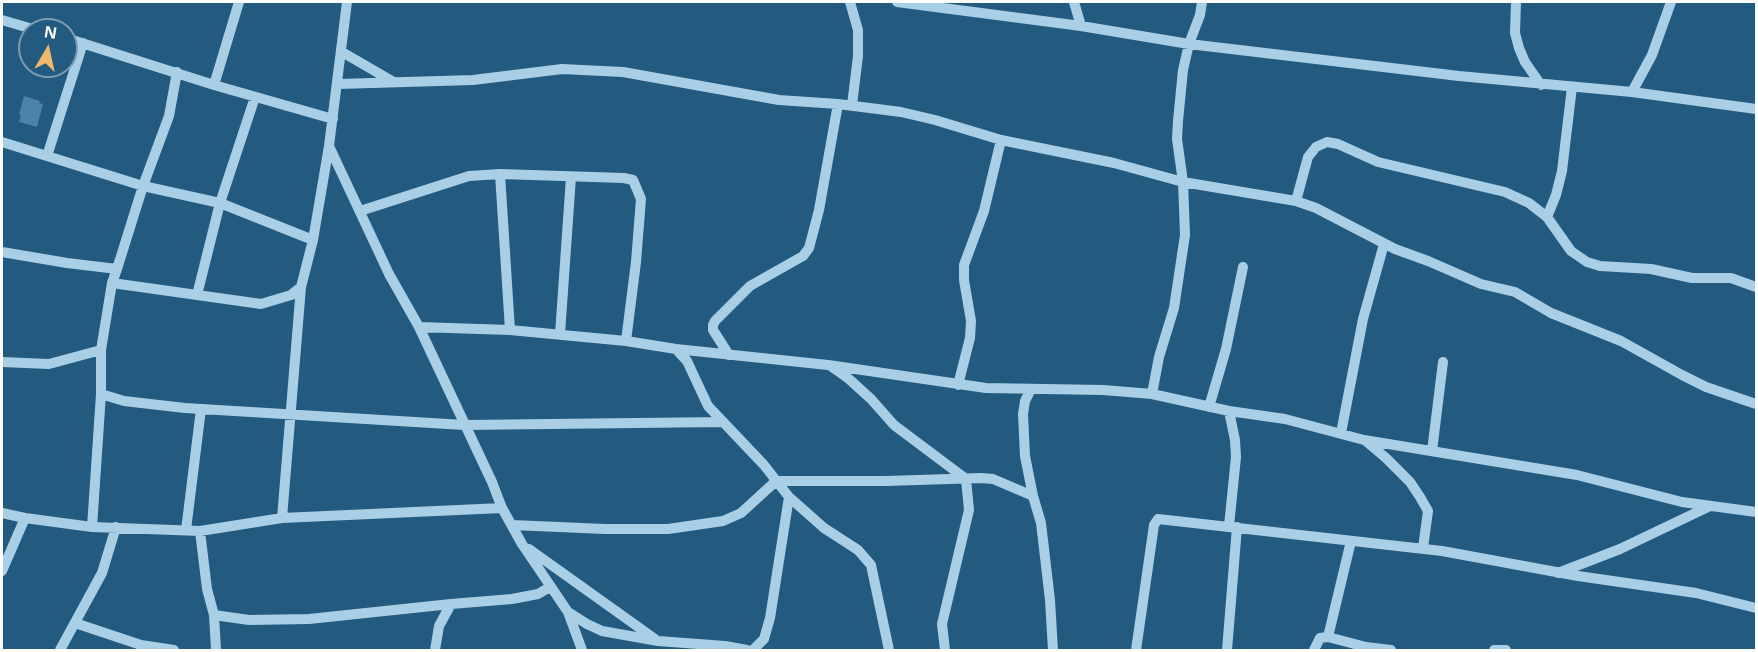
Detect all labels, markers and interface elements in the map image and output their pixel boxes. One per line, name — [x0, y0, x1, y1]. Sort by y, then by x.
north arrow — [18, 18, 78, 78]
text: N — [42, 20, 59, 44]

